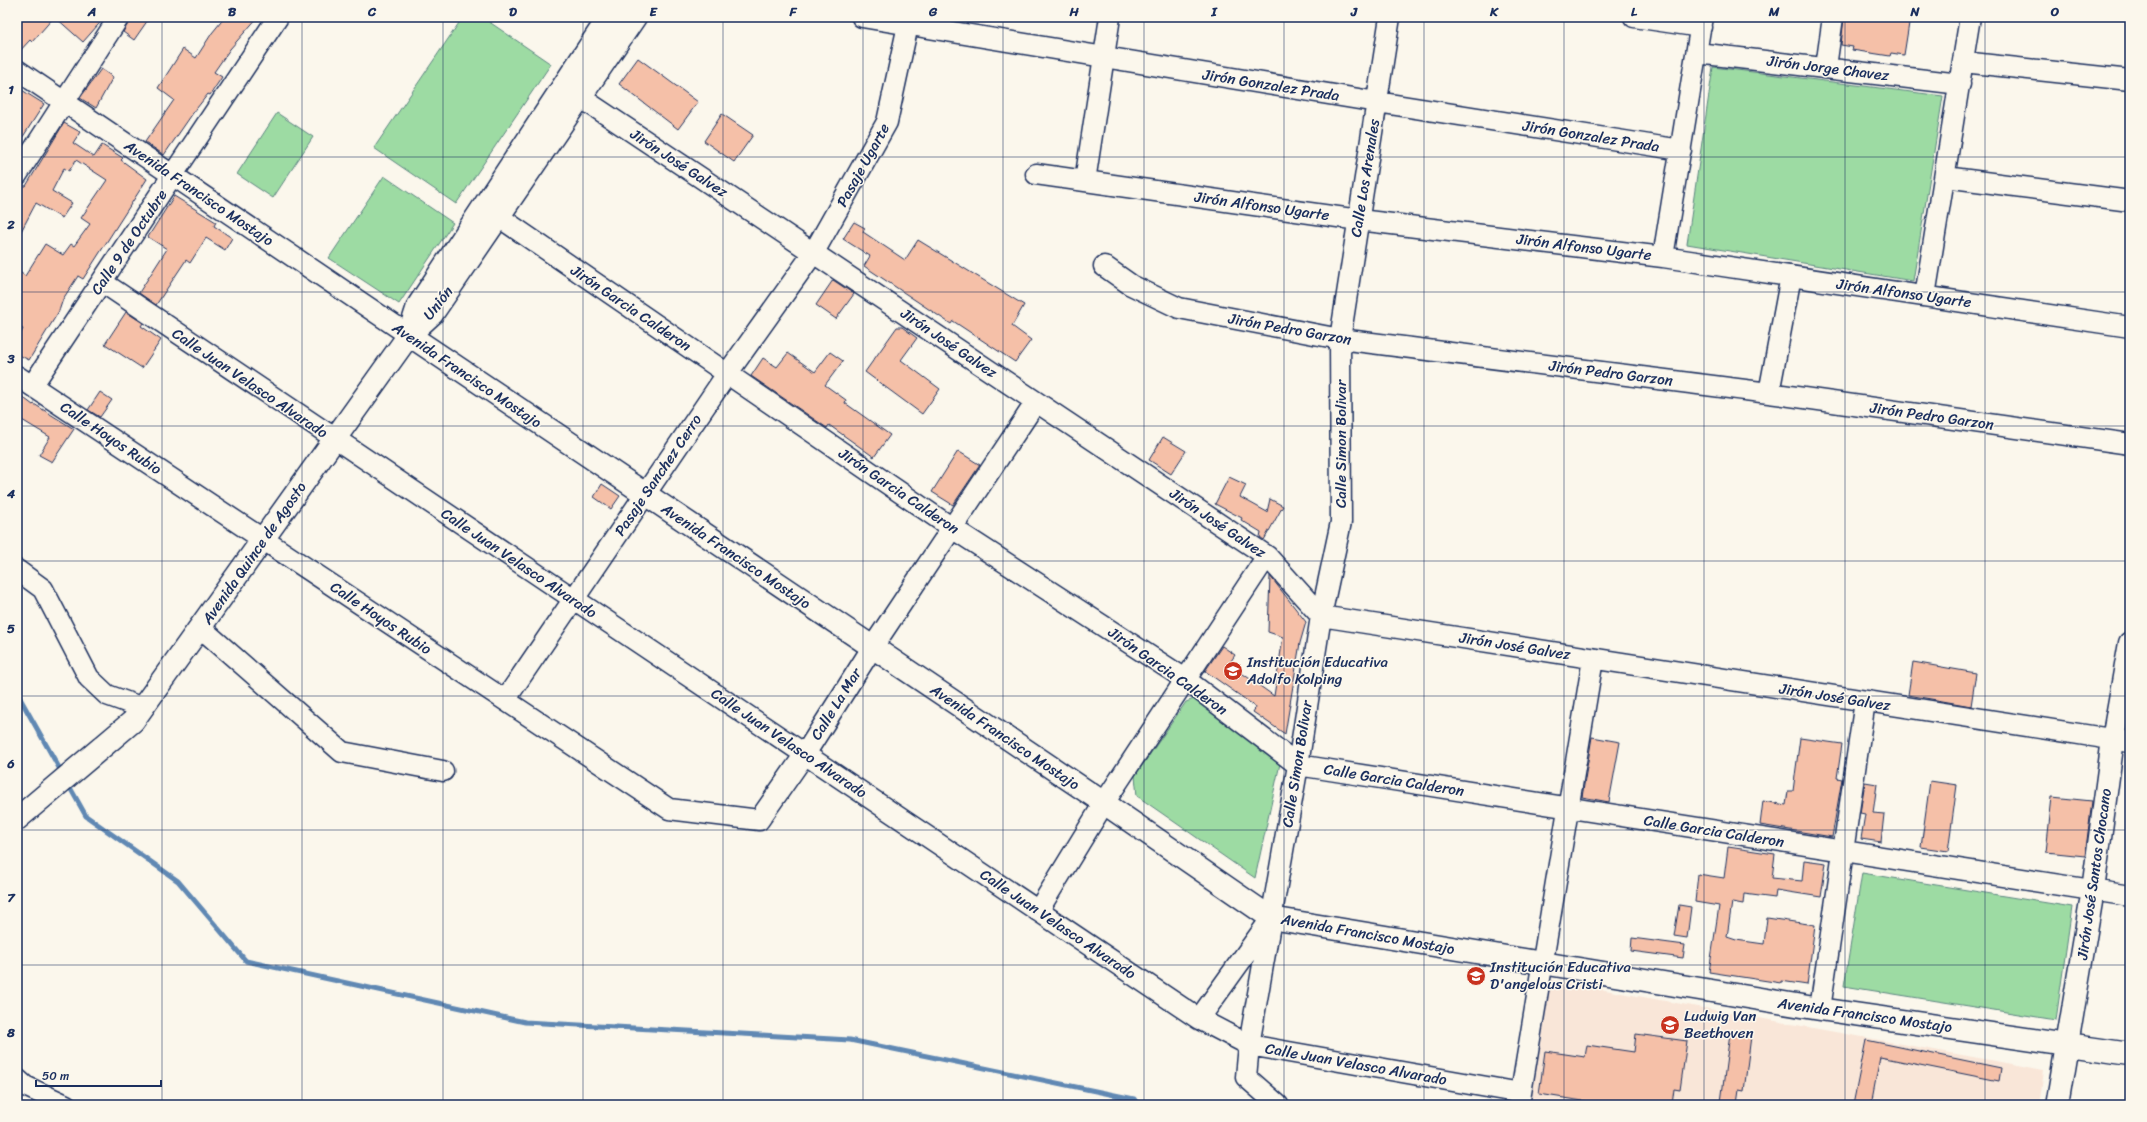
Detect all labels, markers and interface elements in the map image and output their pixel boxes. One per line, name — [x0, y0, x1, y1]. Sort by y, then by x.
text: A — [87, 0, 96, 23]
text: B — [228, 0, 237, 23]
text: C — [367, 0, 377, 23]
text: D — [509, 0, 517, 23]
text: E — [649, 0, 658, 23]
text: F — [788, 0, 797, 23]
text: G — [928, 0, 938, 23]
text: H — [1068, 0, 1079, 23]
text: I — [1210, 0, 1218, 23]
text: J — [1350, 0, 1358, 23]
text: K — [1489, 0, 1499, 23]
text: L — [1631, 0, 1638, 23]
text: M — [1768, 0, 1780, 23]
text: N — [1909, 0, 1920, 23]
text: O — [2050, 0, 2060, 23]
street label: Jirón Jorge Chavez — [1765, 48, 1891, 88]
street label: Jirón Gonzalez Prada — [1200, 61, 1342, 109]
text: 1 — [8, 78, 14, 101]
street label: Jirón Gonzalez Prada — [1520, 112, 1662, 160]
street label: Calle Los Arenales — [1343, 117, 1387, 239]
street label: Pasaje Ugarte — [829, 118, 897, 212]
street label: Jirón José Galvez — [624, 121, 734, 205]
street label: Avenida Francisco Mostajo — [118, 133, 280, 253]
street label: Calle 9 de Octubre — [84, 184, 174, 300]
street label: Jirón Alfonso Ugarte — [1192, 184, 1331, 228]
text: 2 — [6, 213, 15, 236]
street label: Jirón Alfonso Ugarte — [1514, 226, 1653, 268]
street label: Jirón Garcia Calderon — [564, 257, 697, 358]
street label: Jirón Alfonso Ugarte — [1834, 271, 1973, 315]
street label: Unión — [416, 280, 460, 326]
street label: Jirón José Galvez — [894, 300, 1004, 386]
street label: Jirón Pedro Garzon — [1225, 305, 1354, 353]
street label: Avenida Francisco Mostajo — [386, 315, 548, 435]
street label: Calle Juan Velasco Alvarado — [167, 321, 334, 445]
text: 3 — [6, 347, 15, 370]
street label: Jirón Pedro Garzon — [1547, 352, 1674, 394]
street label: Calle Simon Bolivar — [1328, 379, 1354, 508]
street label: Calle Hoyos Rubio — [55, 394, 167, 482]
street label: Jirón Pedro Garzon — [1867, 394, 1996, 438]
street label: Pasaje Sanchez Cerro — [607, 408, 709, 541]
street label: Jirón Garcia Calderon — [832, 440, 965, 541]
street label: Avenida Quince de Agosto — [194, 476, 314, 631]
street label: Jirón José Galvez — [1163, 480, 1273, 566]
text: 4 — [6, 482, 16, 505]
street label: Avenida Francisco Mostajo — [655, 496, 817, 616]
street label: Calle Juan Velasco Alvarado — [436, 501, 603, 625]
street label: Calle Hoyos Rubio — [325, 574, 437, 662]
text: 5 — [7, 617, 15, 640]
street label: Jirón Garcia Calderon — [1102, 619, 1233, 722]
street label: Jirón José Galvez — [1457, 624, 1573, 668]
place label: Institución Educativa Adolfo Kolping — [1246, 649, 1388, 692]
school or university icon: Institución Educativa Adolfo Kolping — [1222, 660, 1244, 682]
street label: Calle La Mar — [803, 662, 869, 745]
street label: Jirón José Galvez — [1777, 675, 1893, 719]
street label: Avenida Francisco Mostajo — [924, 677, 1086, 797]
street label: Calle Juan Velasco Alvarado — [706, 681, 873, 805]
street label: Calle Simon Bolivar — [1274, 698, 1320, 829]
text: 6 — [6, 752, 15, 775]
street label: Calle Garcia Calderon — [1322, 756, 1466, 804]
street label: Jirón José Santos Chocano — [2069, 786, 2119, 962]
street label: Calle Garcia Calderon — [1642, 807, 1786, 855]
street label: Calle Juan Velasco Alvarado — [975, 862, 1142, 986]
text: 7 — [7, 886, 16, 909]
street label: Avenida Francisco Mostajo — [1278, 906, 1457, 962]
place label: Institución Educativa D'angelous Cristi — [1489, 954, 1631, 997]
school or university icon: Institución Educativa D'angelous Cristi — [1465, 965, 1487, 987]
street label: Avenida Francisco Mostajo — [1775, 990, 1954, 1040]
place label: Ludwig Van Beethoven — [1684, 1003, 1756, 1046]
school or university icon: Ludwig Van Beethoven — [1659, 1014, 1681, 1036]
text: 8 — [6, 1021, 15, 1044]
street label: Calle Juan Velasco Alvarado — [1263, 1035, 1449, 1093]
scale bar — [36, 1062, 161, 1088]
text: 50 m — [42, 1065, 69, 1087]

